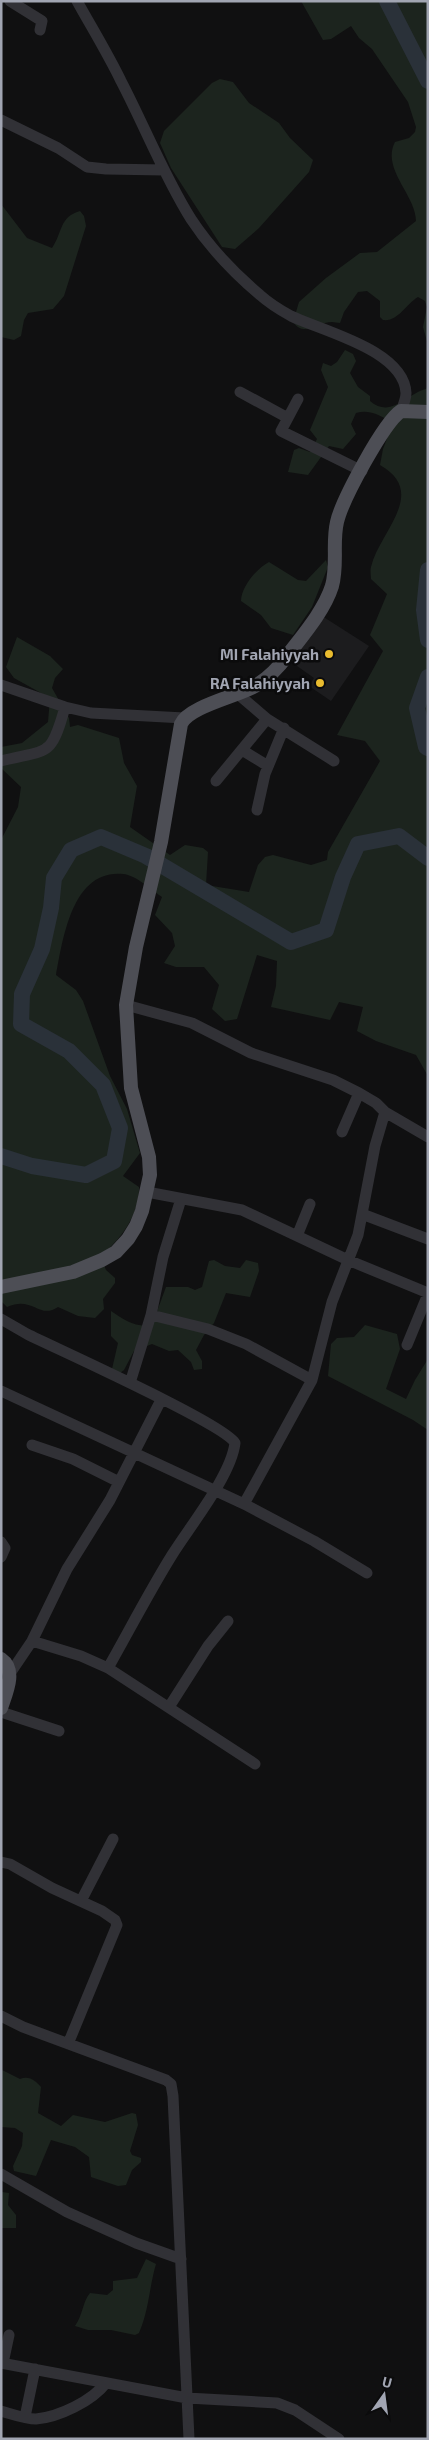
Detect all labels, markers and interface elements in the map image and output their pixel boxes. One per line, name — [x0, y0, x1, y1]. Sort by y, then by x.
place label: MI Falahiyyah — [220, 645, 319, 664]
marker: MI Falahiyyah — [323, 648, 335, 660]
place label: RA Falahiyyah — [210, 674, 310, 693]
marker: RA Falahiyyah — [314, 677, 326, 689]
north arrow — [359, 2370, 409, 2420]
text: U — [381, 2372, 394, 2391]

